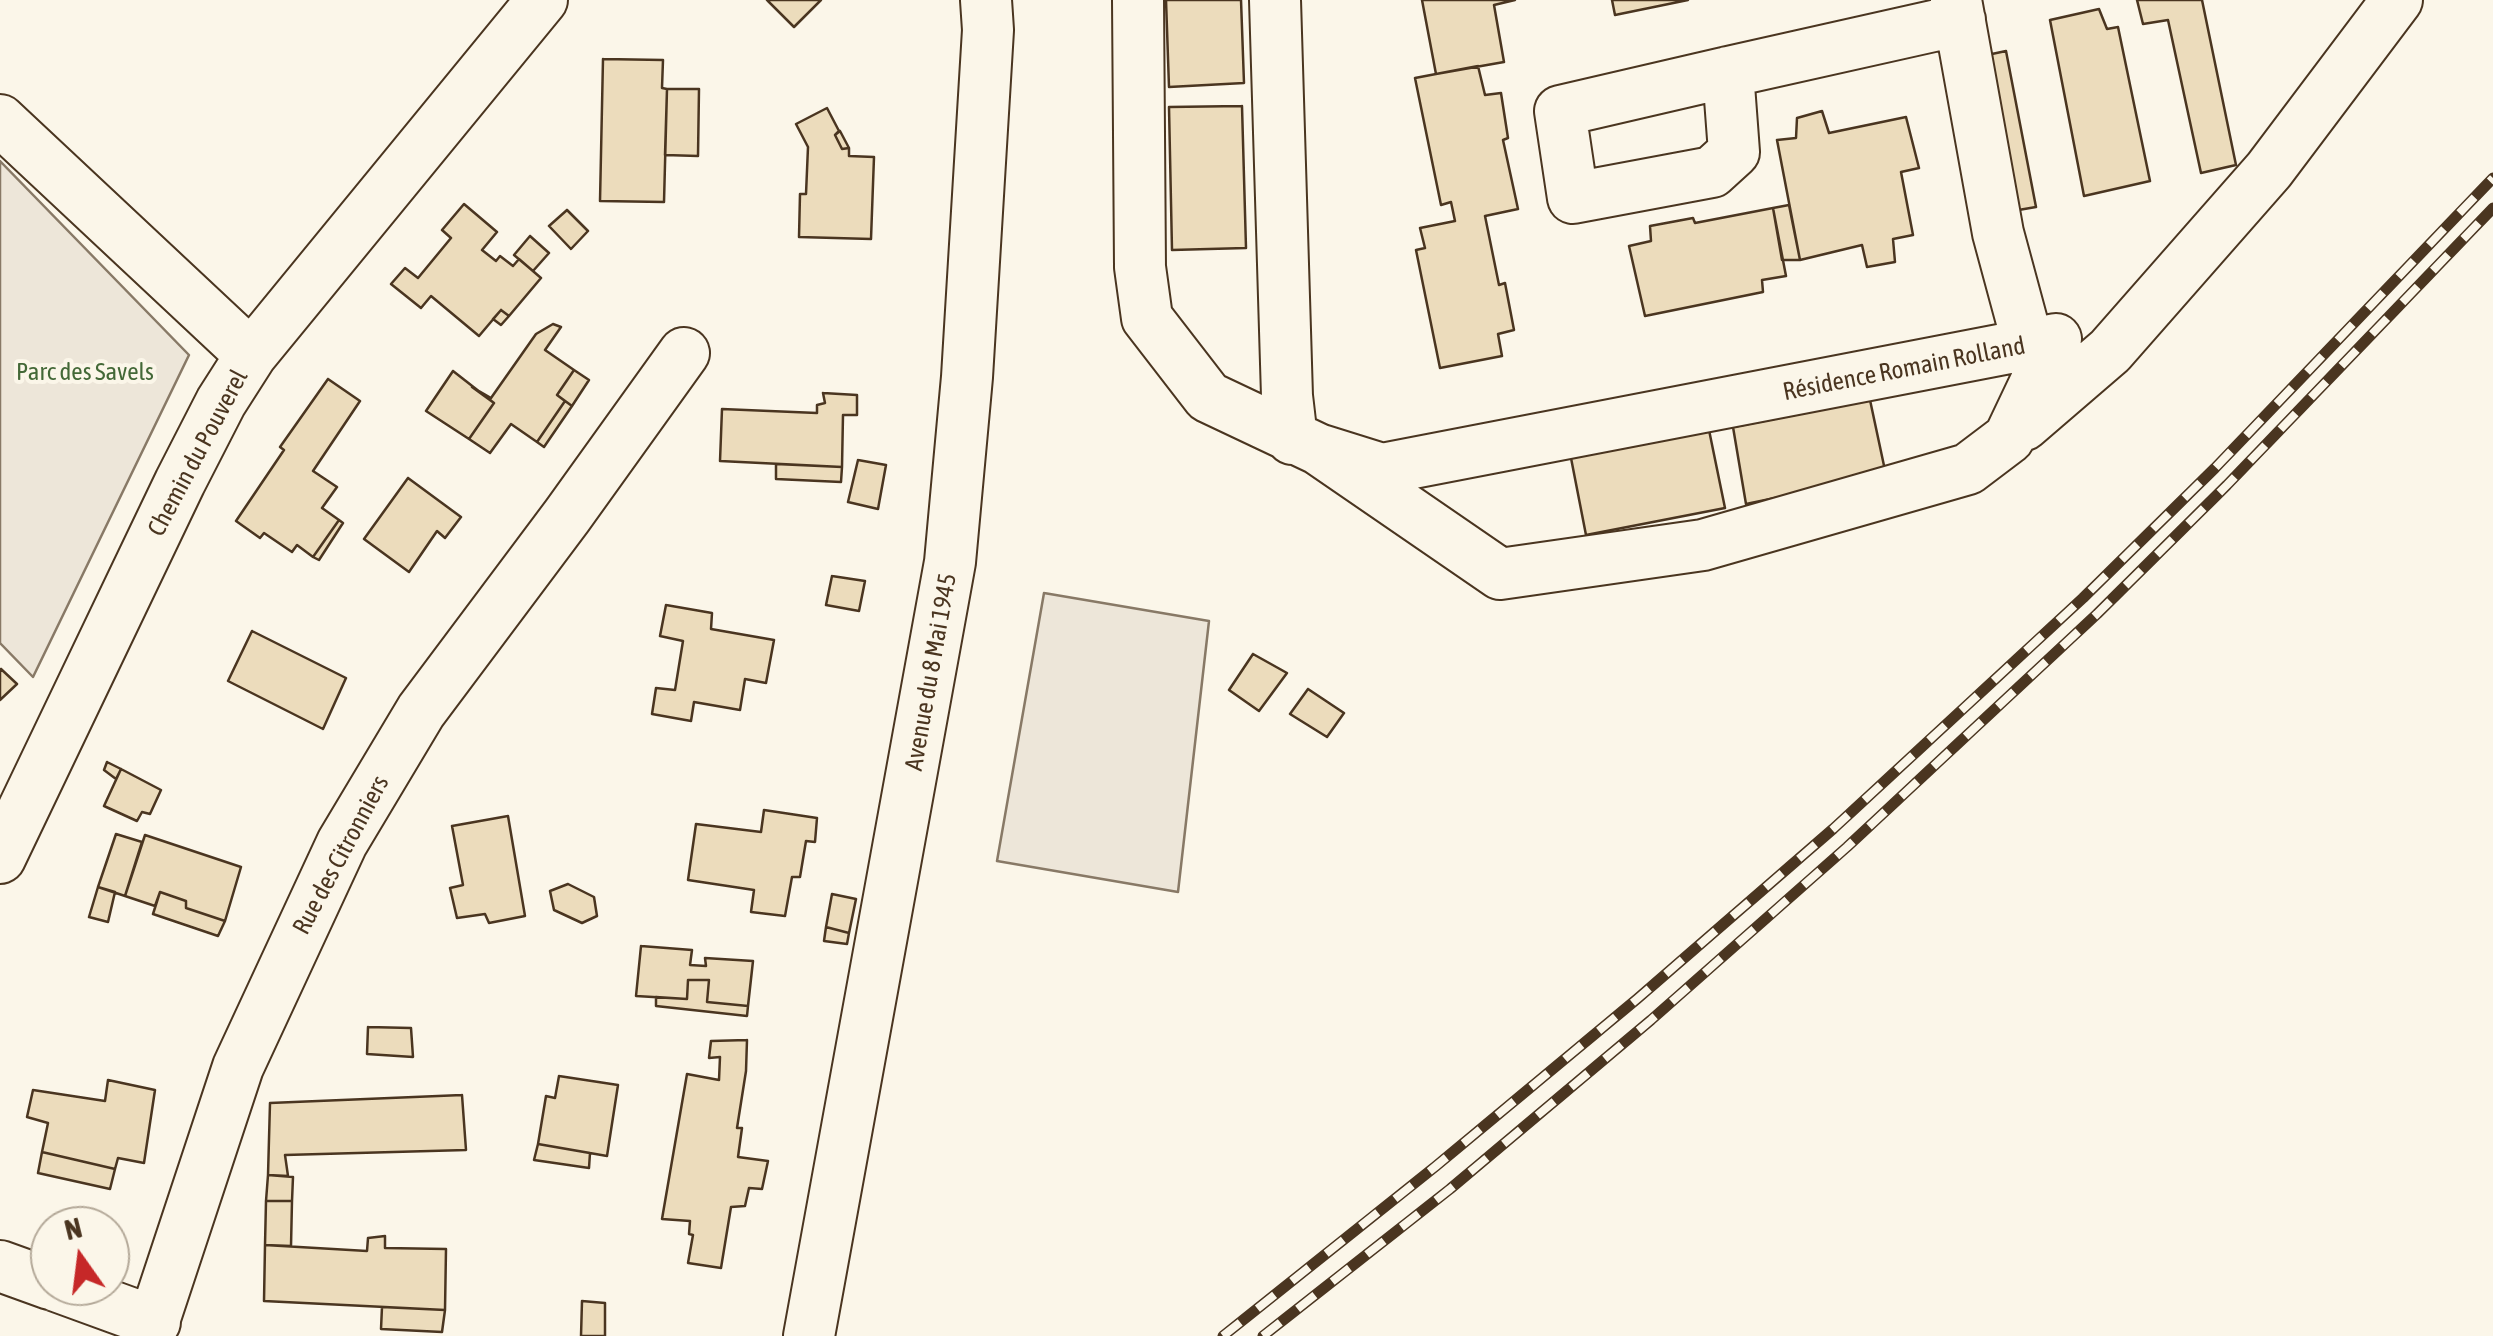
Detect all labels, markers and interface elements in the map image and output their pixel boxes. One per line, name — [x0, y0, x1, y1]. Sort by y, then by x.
street label: Résidence Romain Rolland — [1780, 331, 2028, 407]
park label: Parc des Savels — [16, 357, 154, 387]
street label: Chemin du Pouverel — [142, 365, 254, 541]
street label: Avenue du 8 Mai 1945 — [899, 571, 963, 773]
street label: Rue des Citronniers — [287, 770, 395, 940]
north arrow — [30, 1206, 130, 1306]
text: N — [61, 1211, 85, 1246]

